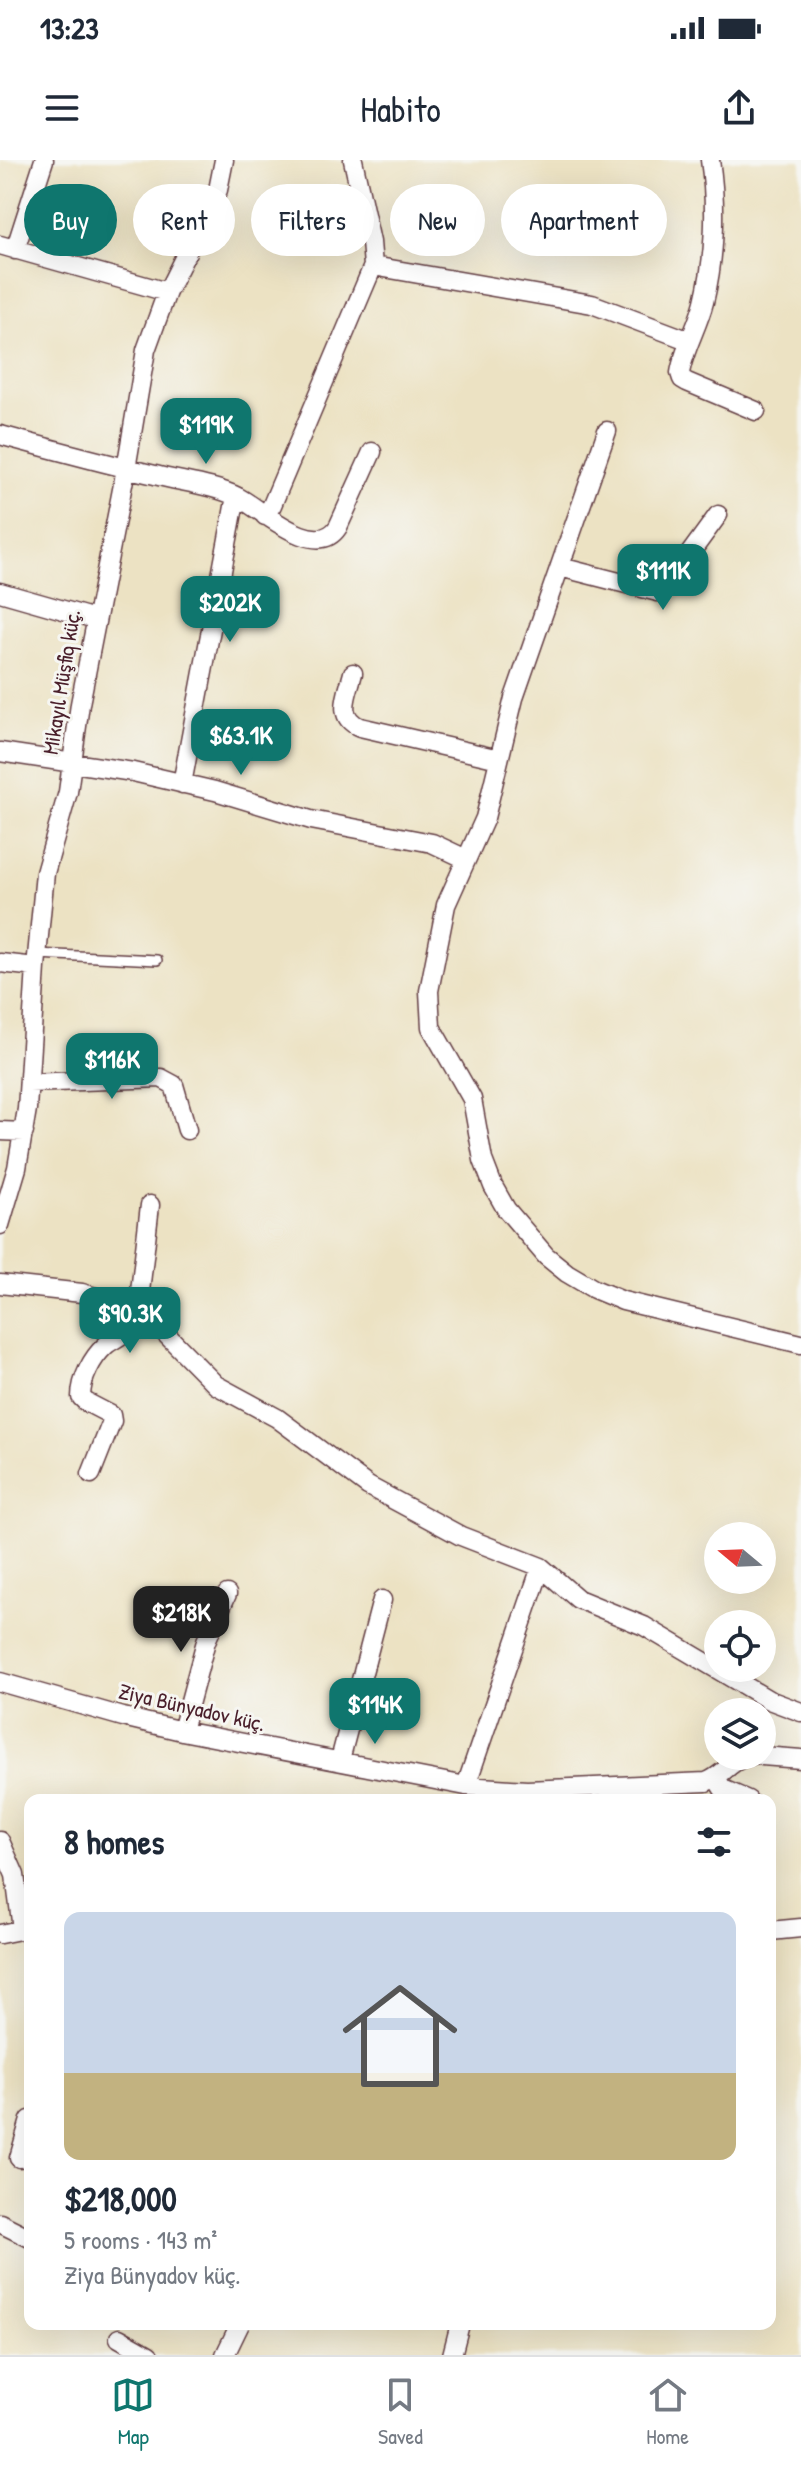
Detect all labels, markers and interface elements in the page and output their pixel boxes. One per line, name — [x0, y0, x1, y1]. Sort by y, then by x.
text: 13:23 — [40, 8, 99, 48]
text: Habito — [360, 84, 441, 133]
icon: menu — [40, 86, 84, 130]
icon: share — [717, 86, 761, 130]
chip: Buy — [24, 184, 117, 256]
chip: Rent — [133, 184, 235, 256]
chip: Filters — [251, 184, 374, 256]
chip: New — [390, 184, 485, 256]
chip: Apartment — [501, 184, 667, 256]
pin: $119K — [150, 398, 262, 466]
text: $119K — [178, 406, 234, 441]
pin: $111K — [607, 544, 719, 612]
text: $111K — [635, 552, 691, 587]
pin: $202K — [174, 576, 286, 644]
text: $202K — [199, 584, 261, 619]
street label: Mikayıl Müşfiq küç. — [35, 607, 87, 757]
pin: $63.1K — [176, 709, 306, 777]
text: $63.1K — [209, 717, 273, 752]
pin: $116K — [56, 1033, 168, 1101]
text: $116K — [84, 1041, 140, 1076]
pin: $90.3K — [65, 1287, 195, 1355]
text: $90.3K — [97, 1295, 163, 1330]
north arrow — [704, 1522, 776, 1594]
map controls — [704, 1522, 776, 1770]
pin: $218K — [125, 1586, 237, 1654]
text: $218K — [151, 1594, 211, 1629]
button: locate — [704, 1610, 776, 1682]
street label: Ziya Bünyadov küç. — [116, 1676, 268, 1738]
pin: $114K — [319, 1678, 431, 1746]
text: $114K — [347, 1686, 403, 1721]
button: layers — [704, 1698, 776, 1770]
text: 8 homes — [64, 1819, 164, 1865]
icon: filters — [692, 1820, 736, 1864]
icon: home — [328, 1964, 472, 2108]
text: $218,000 — [64, 2176, 177, 2222]
text: 5 rooms · 143 m² — [64, 2222, 217, 2257]
text: Ziya Bünyadov küç. — [64, 2257, 241, 2292]
tab: Map — [111, 2373, 155, 2451]
tab: Saved — [378, 2373, 423, 2451]
tab: Home — [646, 2373, 690, 2451]

